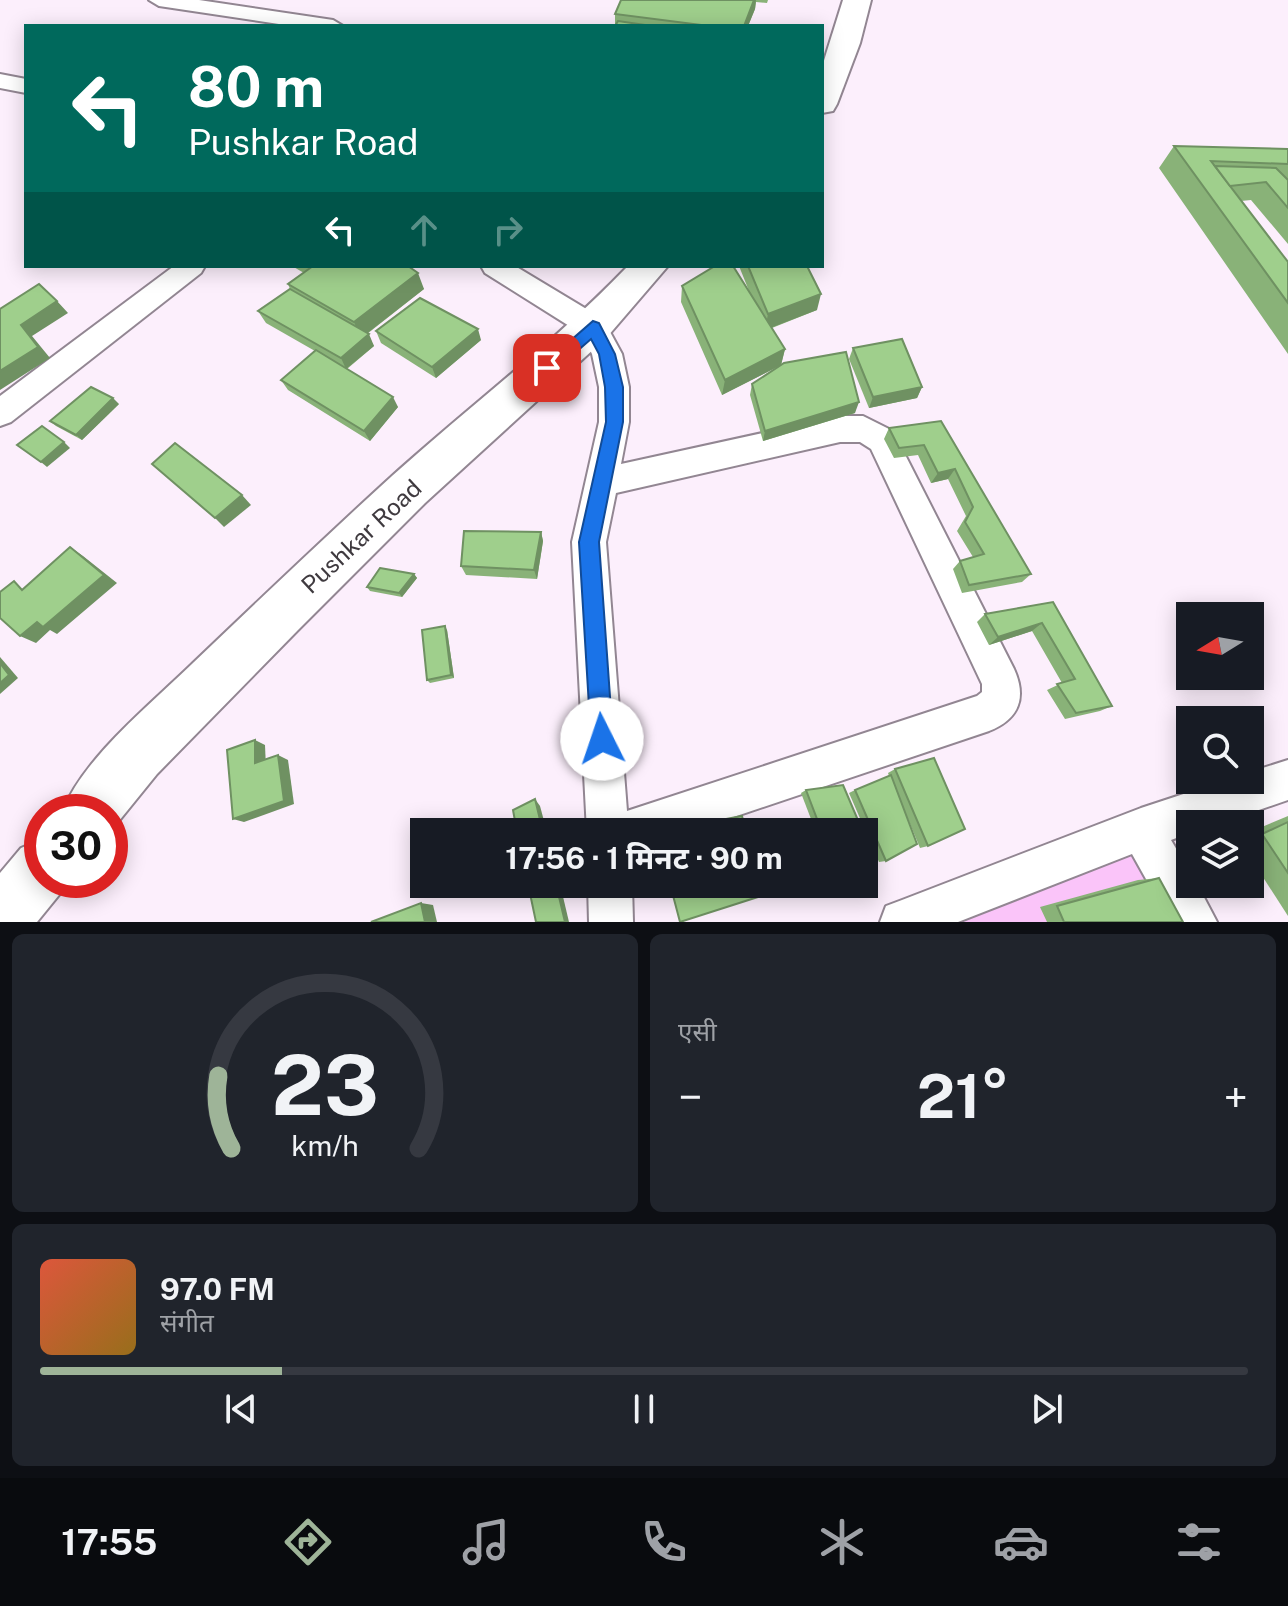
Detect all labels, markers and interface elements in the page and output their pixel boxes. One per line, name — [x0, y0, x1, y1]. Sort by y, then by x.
text: 80 m — [188, 54, 324, 120]
icon: left — [56, 56, 160, 160]
text: Pushkar Road — [188, 121, 418, 163]
icon: left — [318, 208, 362, 252]
icon: ahead — [402, 208, 446, 252]
icon: right — [486, 208, 530, 252]
pin — [513, 334, 581, 402]
icon: arrive — [525, 346, 569, 390]
street label: Pushkar Road — [295, 473, 427, 599]
north arrow — [1176, 602, 1264, 690]
map controls — [1176, 602, 1264, 898]
position arrow — [560, 697, 644, 781]
button: search — [1176, 706, 1264, 794]
speed limit sign: 30 — [24, 794, 128, 898]
button: layers — [1176, 810, 1264, 898]
text: 17:56 · 1 मिनट · 90 m — [505, 840, 783, 876]
text: एसी — [678, 1016, 717, 1047]
text: 23 — [271, 1036, 379, 1134]
text: 21° — [917, 1061, 1009, 1132]
text: − — [678, 1071, 702, 1123]
text: + — [1224, 1071, 1248, 1123]
text: km/h — [291, 1129, 359, 1162]
text: 97.0 FM — [160, 1271, 275, 1307]
text: संगीत — [160, 1307, 214, 1338]
icon: previous — [219, 1387, 263, 1431]
icon: pause — [622, 1387, 666, 1431]
icon: next — [1025, 1387, 1069, 1431]
icon: directions — [280, 1514, 336, 1570]
icon: music — [458, 1514, 514, 1570]
icon: phone — [636, 1514, 692, 1570]
icon: climate — [814, 1514, 870, 1570]
icon: car — [993, 1514, 1049, 1570]
icon: filters — [1171, 1514, 1227, 1570]
text: 17:55 — [61, 1521, 157, 1563]

